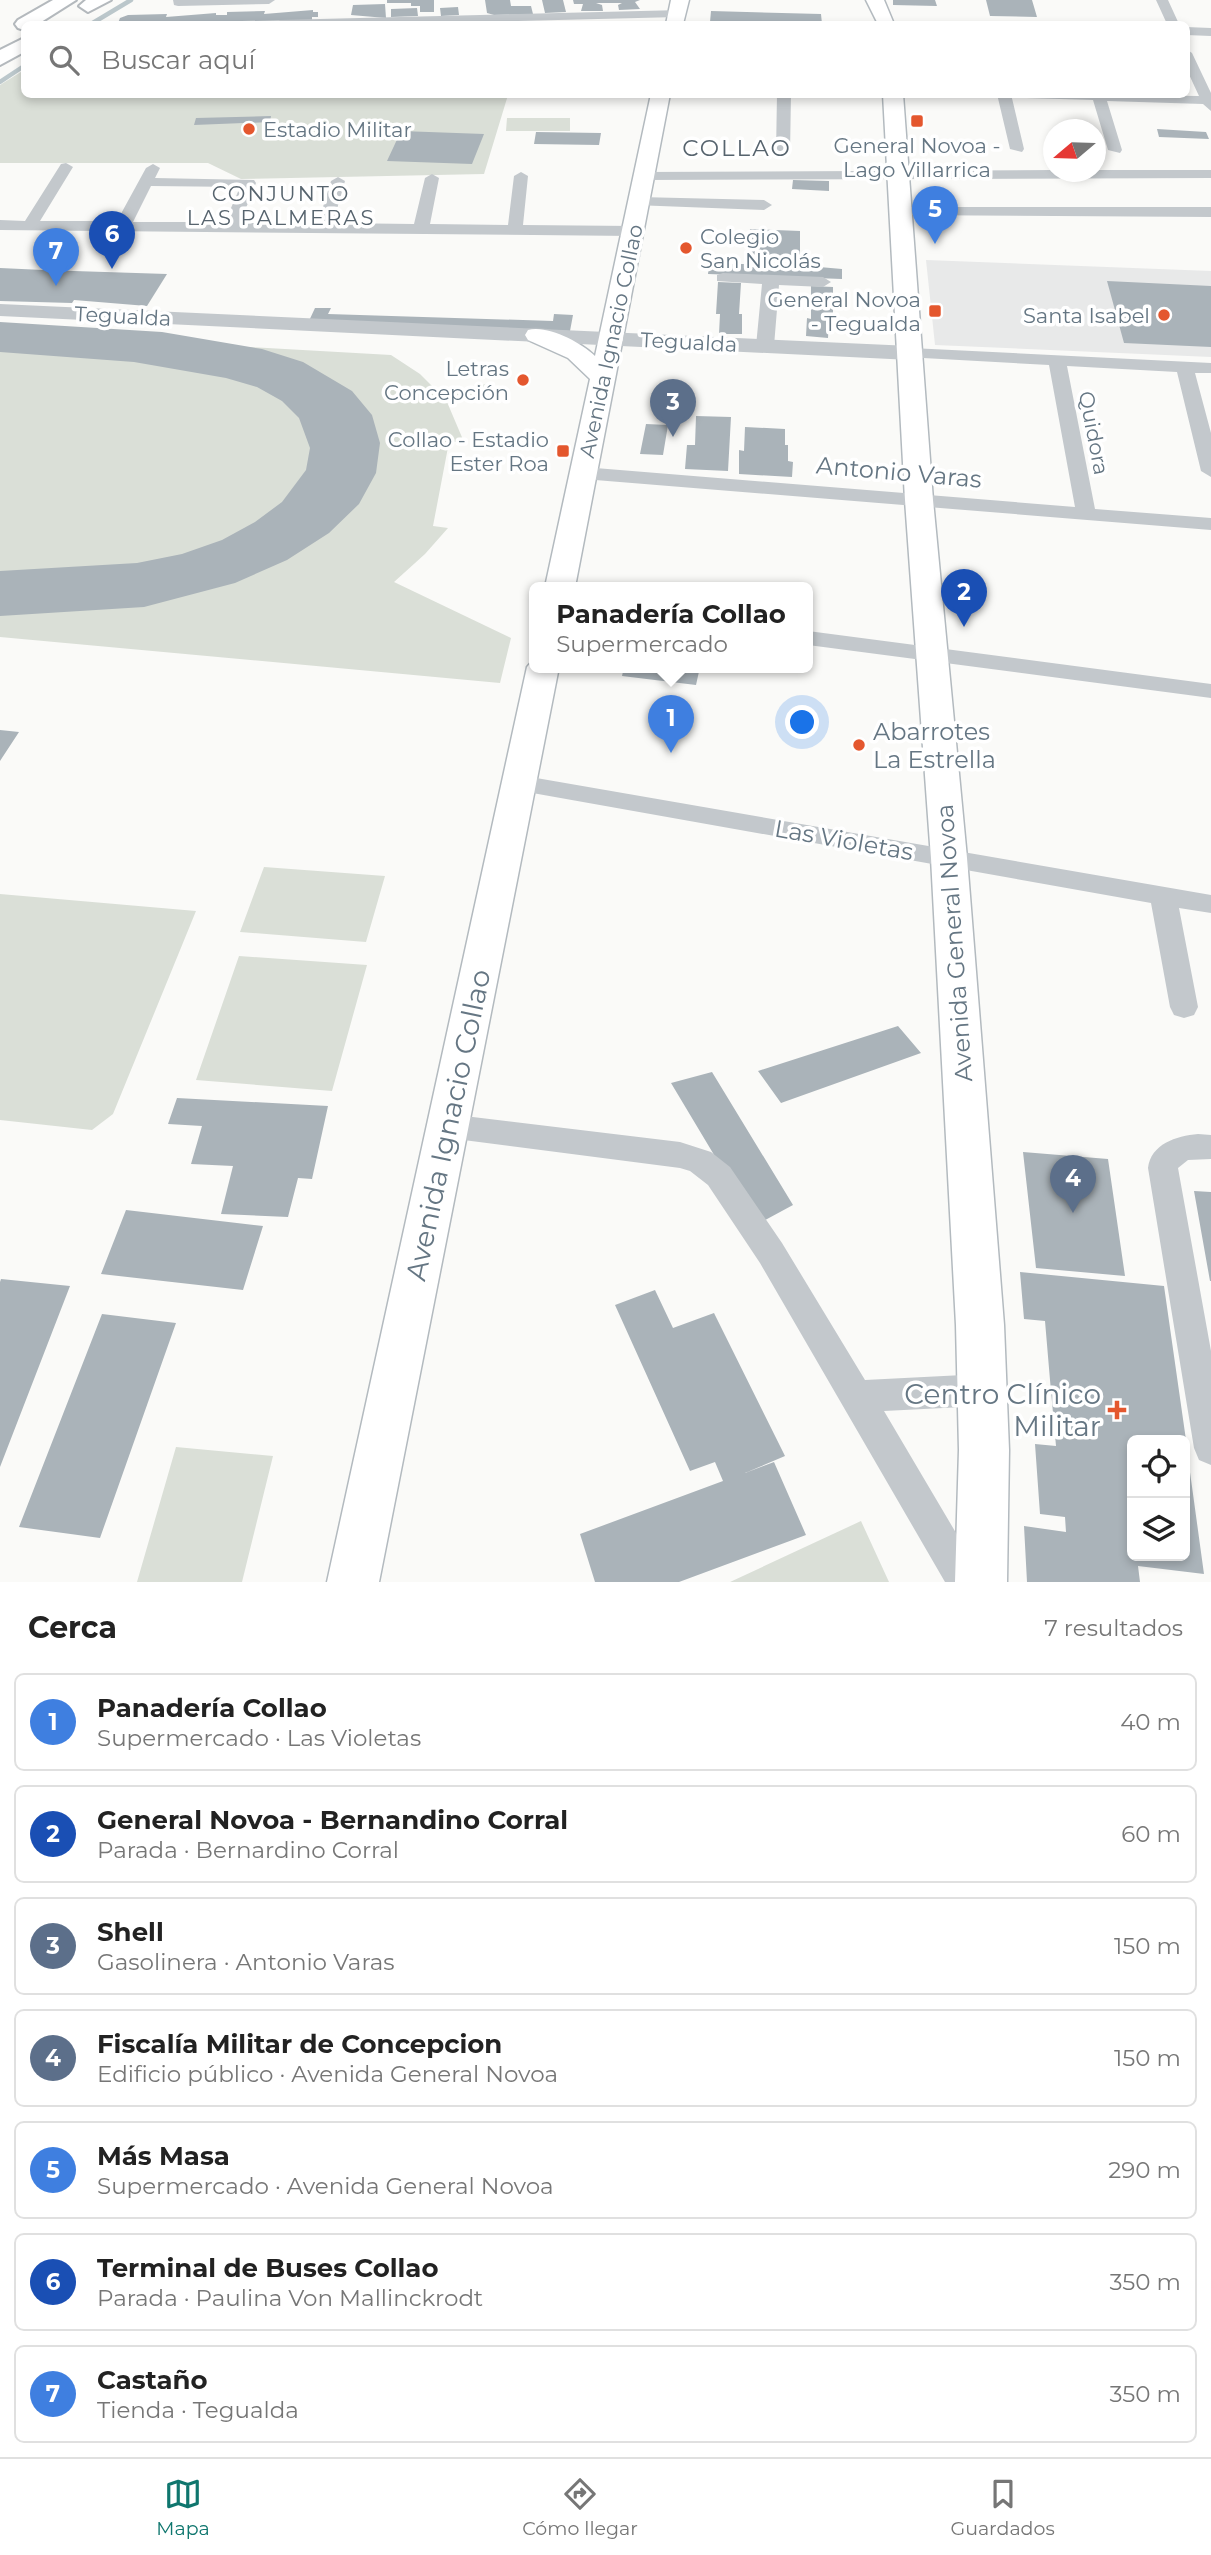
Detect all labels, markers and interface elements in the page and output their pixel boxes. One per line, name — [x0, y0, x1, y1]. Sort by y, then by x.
search box — [21, 21, 1190, 98]
icon: search — [45, 41, 83, 79]
text: Buscar aquí — [101, 44, 255, 76]
marker: General Novoa - Lago Villarrica — [909, 113, 925, 129]
place label: Estadio Militar — [263, 117, 412, 142]
north arrow — [1043, 119, 1106, 182]
marker: Estadio Militar — [241, 121, 257, 137]
place label: General Novoa - Lago Villarrica — [834, 133, 1000, 182]
district label: COLLAO — [682, 134, 792, 162]
district label: CONJUNTO LAS PALMERAS — [187, 181, 375, 230]
pin: 5 — [912, 186, 958, 244]
pin: 6 — [89, 211, 135, 269]
street label: Avenida Ignacio Collao — [574, 222, 648, 460]
place label: Colegio San Nicolás — [700, 224, 821, 273]
pin: 7 — [33, 228, 79, 286]
marker: Colegio San Nicolás — [678, 240, 694, 256]
place label: General Novoa - Tegualda — [768, 287, 921, 336]
street label: Tegualda — [74, 301, 172, 331]
marker: General Novoa - Tegualda — [927, 303, 943, 319]
place label: Santa Isabel — [1023, 303, 1150, 328]
marker: Santa Isabel — [1156, 307, 1172, 323]
street label: Tegualda — [640, 327, 738, 357]
place label: Letras Concepción — [384, 356, 509, 405]
marker: Letras Concepción — [515, 372, 531, 388]
pin: 3 — [650, 379, 696, 437]
street label: Quidora — [1074, 389, 1114, 477]
place label: Collao - Estadio Ester Roa — [388, 427, 549, 476]
marker: Collao - Estadio Ester Roa — [555, 443, 571, 459]
street label: Antonio Varas — [815, 450, 983, 494]
pin: 2 — [941, 569, 987, 627]
popup — [529, 582, 813, 673]
text: Panadería Collao — [556, 598, 786, 630]
text: Supermercado — [556, 630, 728, 658]
pin: 1 — [648, 695, 694, 753]
your location — [785, 705, 819, 739]
place label: Abarrotes La Estrella — [873, 717, 996, 774]
marker: Abarrotes La Estrella — [851, 737, 867, 753]
street label: Avenida General Novoa — [930, 803, 978, 1083]
street label: Las Violetas — [772, 814, 916, 866]
street label: Avenida Ignacio Collao — [398, 966, 498, 1284]
pin: 4 — [1050, 1155, 1096, 1213]
place label: Centro Clínico Militar — [904, 1377, 1101, 1443]
marker: Centro Clínico Militar — [1107, 1400, 1127, 1420]
map controls — [1127, 1435, 1190, 1561]
button: locate — [1127, 1435, 1190, 1498]
button: layers — [1127, 1498, 1190, 1561]
text: Cerca — [28, 1609, 117, 1646]
text: 7 resultados — [1044, 1614, 1183, 1642]
text: Panadería Collao — [97, 1692, 327, 1724]
text: 1 — [48, 1708, 58, 1736]
text: 40 m — [1120, 1708, 1181, 1736]
text: Supermercado · Las Violetas — [97, 1724, 421, 1752]
text: General Novoa - Bernandino Corral — [97, 1804, 568, 1836]
text: 2 — [46, 1820, 60, 1848]
text: 60 m — [1121, 1820, 1181, 1848]
text: Parada · Bernardino Corral — [97, 1836, 399, 1864]
text: Shell — [97, 1916, 164, 1948]
text: 3 — [46, 1932, 60, 1960]
text: 150 m — [1114, 1932, 1181, 1960]
text: Gasolinera · Antonio Varas — [97, 1948, 395, 1976]
text: Fiscalía Militar de Concepcion — [97, 2028, 502, 2060]
text: 4 — [45, 2044, 61, 2072]
text: 150 m — [1114, 2044, 1181, 2072]
text: Edificio público · Avenida General Novoa — [97, 2060, 558, 2088]
text: Más Masa — [97, 2140, 230, 2172]
text: 5 — [46, 2156, 60, 2184]
text: 290 m — [1108, 2156, 1181, 2184]
text: Supermercado · Avenida General Novoa — [97, 2172, 554, 2200]
text: Terminal de Buses Collao — [97, 2252, 439, 2284]
text: 6 — [46, 2268, 60, 2296]
text: 350 m — [1110, 2268, 1181, 2296]
text: Parada · Paulina Von Mallinckrodt — [97, 2284, 483, 2312]
text: Castaño — [97, 2364, 208, 2396]
text: 7 — [46, 2380, 60, 2408]
text: 350 m — [1110, 2380, 1181, 2408]
text: Tienda · Tegualda — [97, 2396, 299, 2424]
tab: Mapa — [156, 2475, 210, 2540]
tab: Cómo llegar — [522, 2475, 638, 2540]
tab: Guardados — [950, 2475, 1055, 2540]

